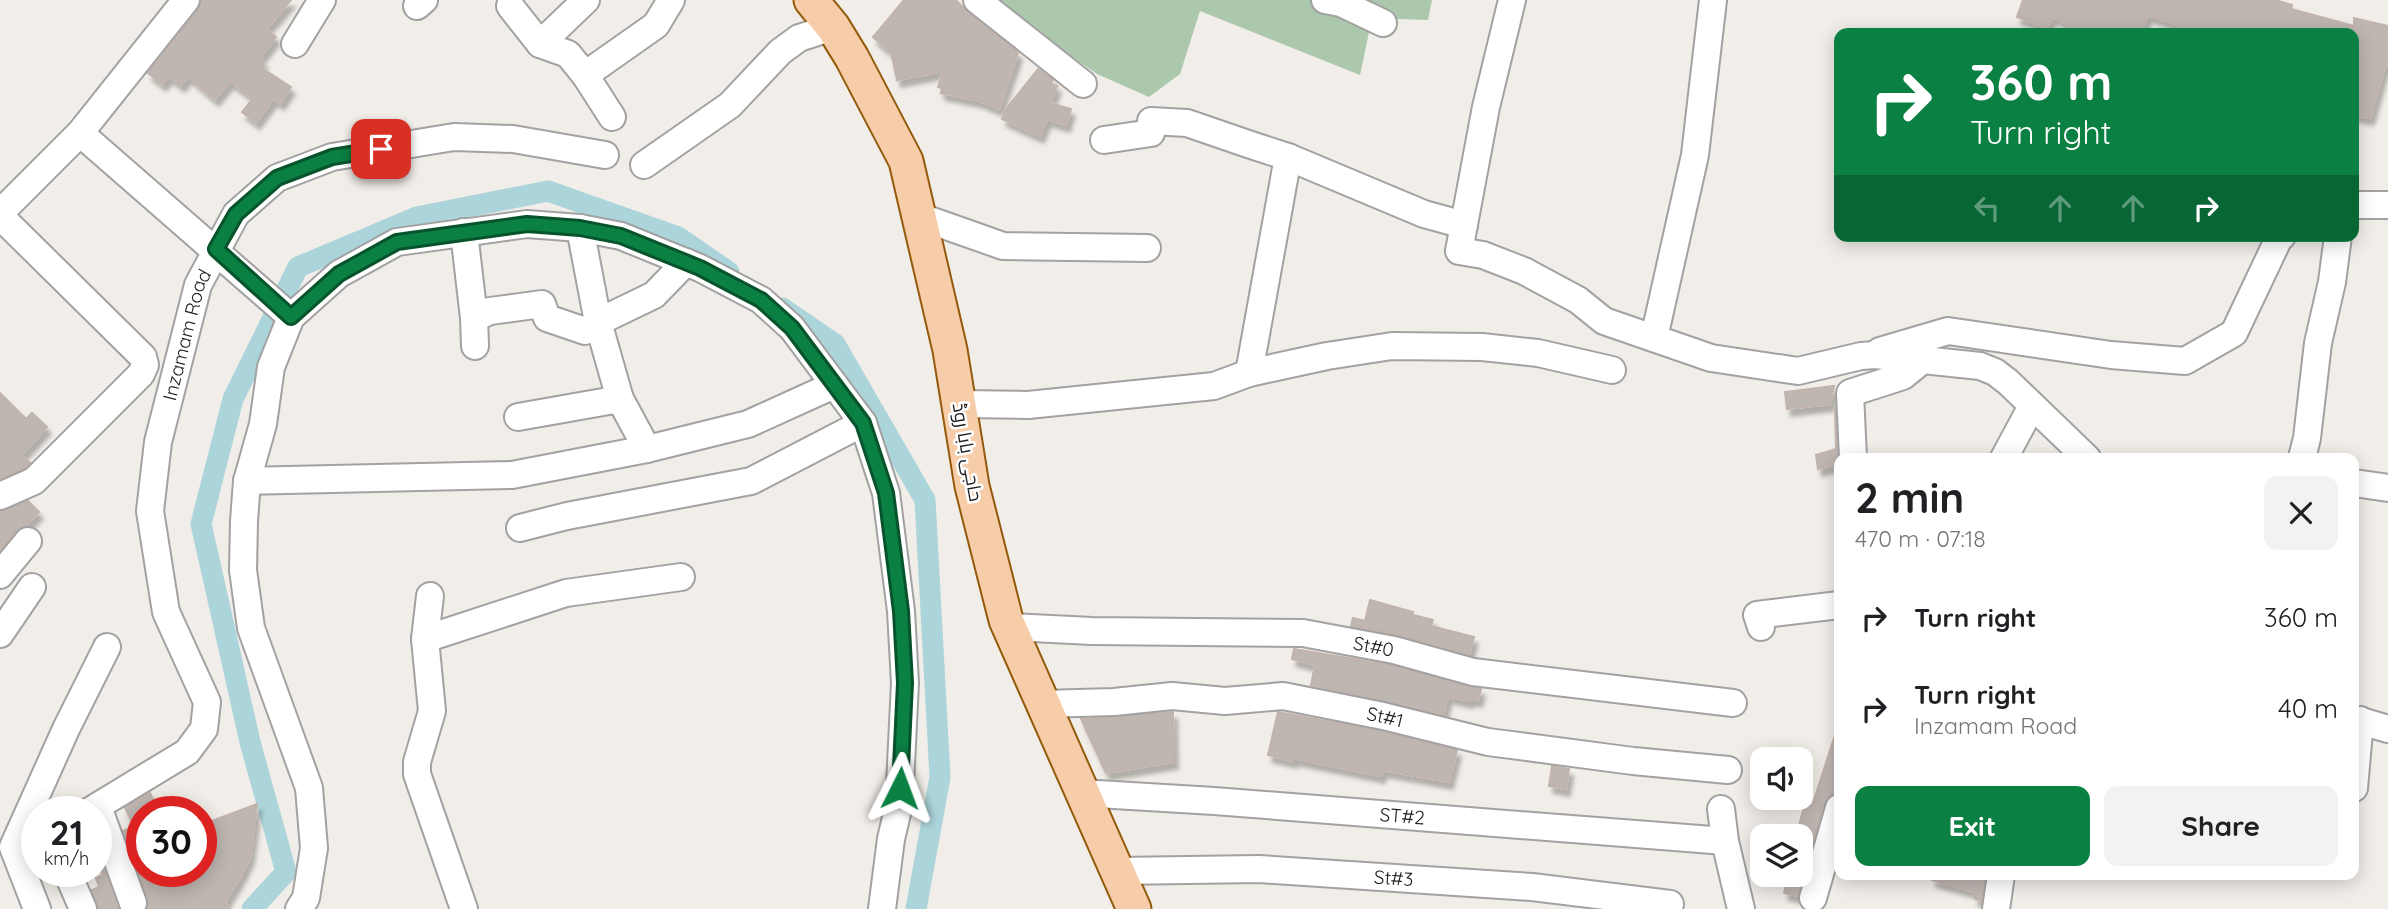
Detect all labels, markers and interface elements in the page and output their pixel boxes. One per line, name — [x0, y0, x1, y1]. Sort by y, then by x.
text: 360 m — [1970, 51, 2112, 112]
icon: right — [1855, 56, 1946, 147]
text: Turn right — [1970, 112, 2111, 152]
pin — [351, 119, 411, 179]
icon: arrive — [362, 130, 400, 168]
icon: left — [1968, 189, 2006, 227]
icon: ahead — [2041, 189, 2079, 227]
icon: ahead — [2114, 189, 2152, 227]
icon: right — [2187, 189, 2225, 227]
street label: Inzamam Road — [157, 265, 216, 403]
street label: حاجی بابا روڈ — [948, 401, 988, 503]
text: 2 min — [1855, 471, 1964, 524]
button: close — [2264, 476, 2338, 550]
text: 470 m · 07:18 — [1855, 524, 1986, 553]
icon: right — [1855, 599, 1893, 637]
text: Turn right — [1914, 601, 2036, 634]
text: 360 m — [2264, 601, 2338, 634]
street label: St#0 — [1351, 631, 1396, 662]
text: Turn right — [1914, 678, 2036, 711]
icon: right — [1855, 690, 1893, 728]
text: 40 m — [2278, 692, 2338, 725]
street label: St#1 — [1365, 701, 1406, 733]
text: Inzamam Road — [1914, 711, 2077, 740]
map controls — [1750, 747, 1813, 887]
button: sound — [1750, 747, 1813, 810]
position arrow — [863, 751, 937, 825]
button: Exit — [1855, 786, 2090, 866]
button: Share — [2104, 786, 2338, 866]
speed limit sign: 30 — [126, 796, 217, 887]
street label: ST#2 — [1379, 802, 1426, 829]
text: 21 — [50, 810, 83, 854]
button: layers — [1750, 824, 1813, 887]
text: km/h — [44, 847, 89, 870]
street label: St#3 — [1373, 865, 1414, 891]

